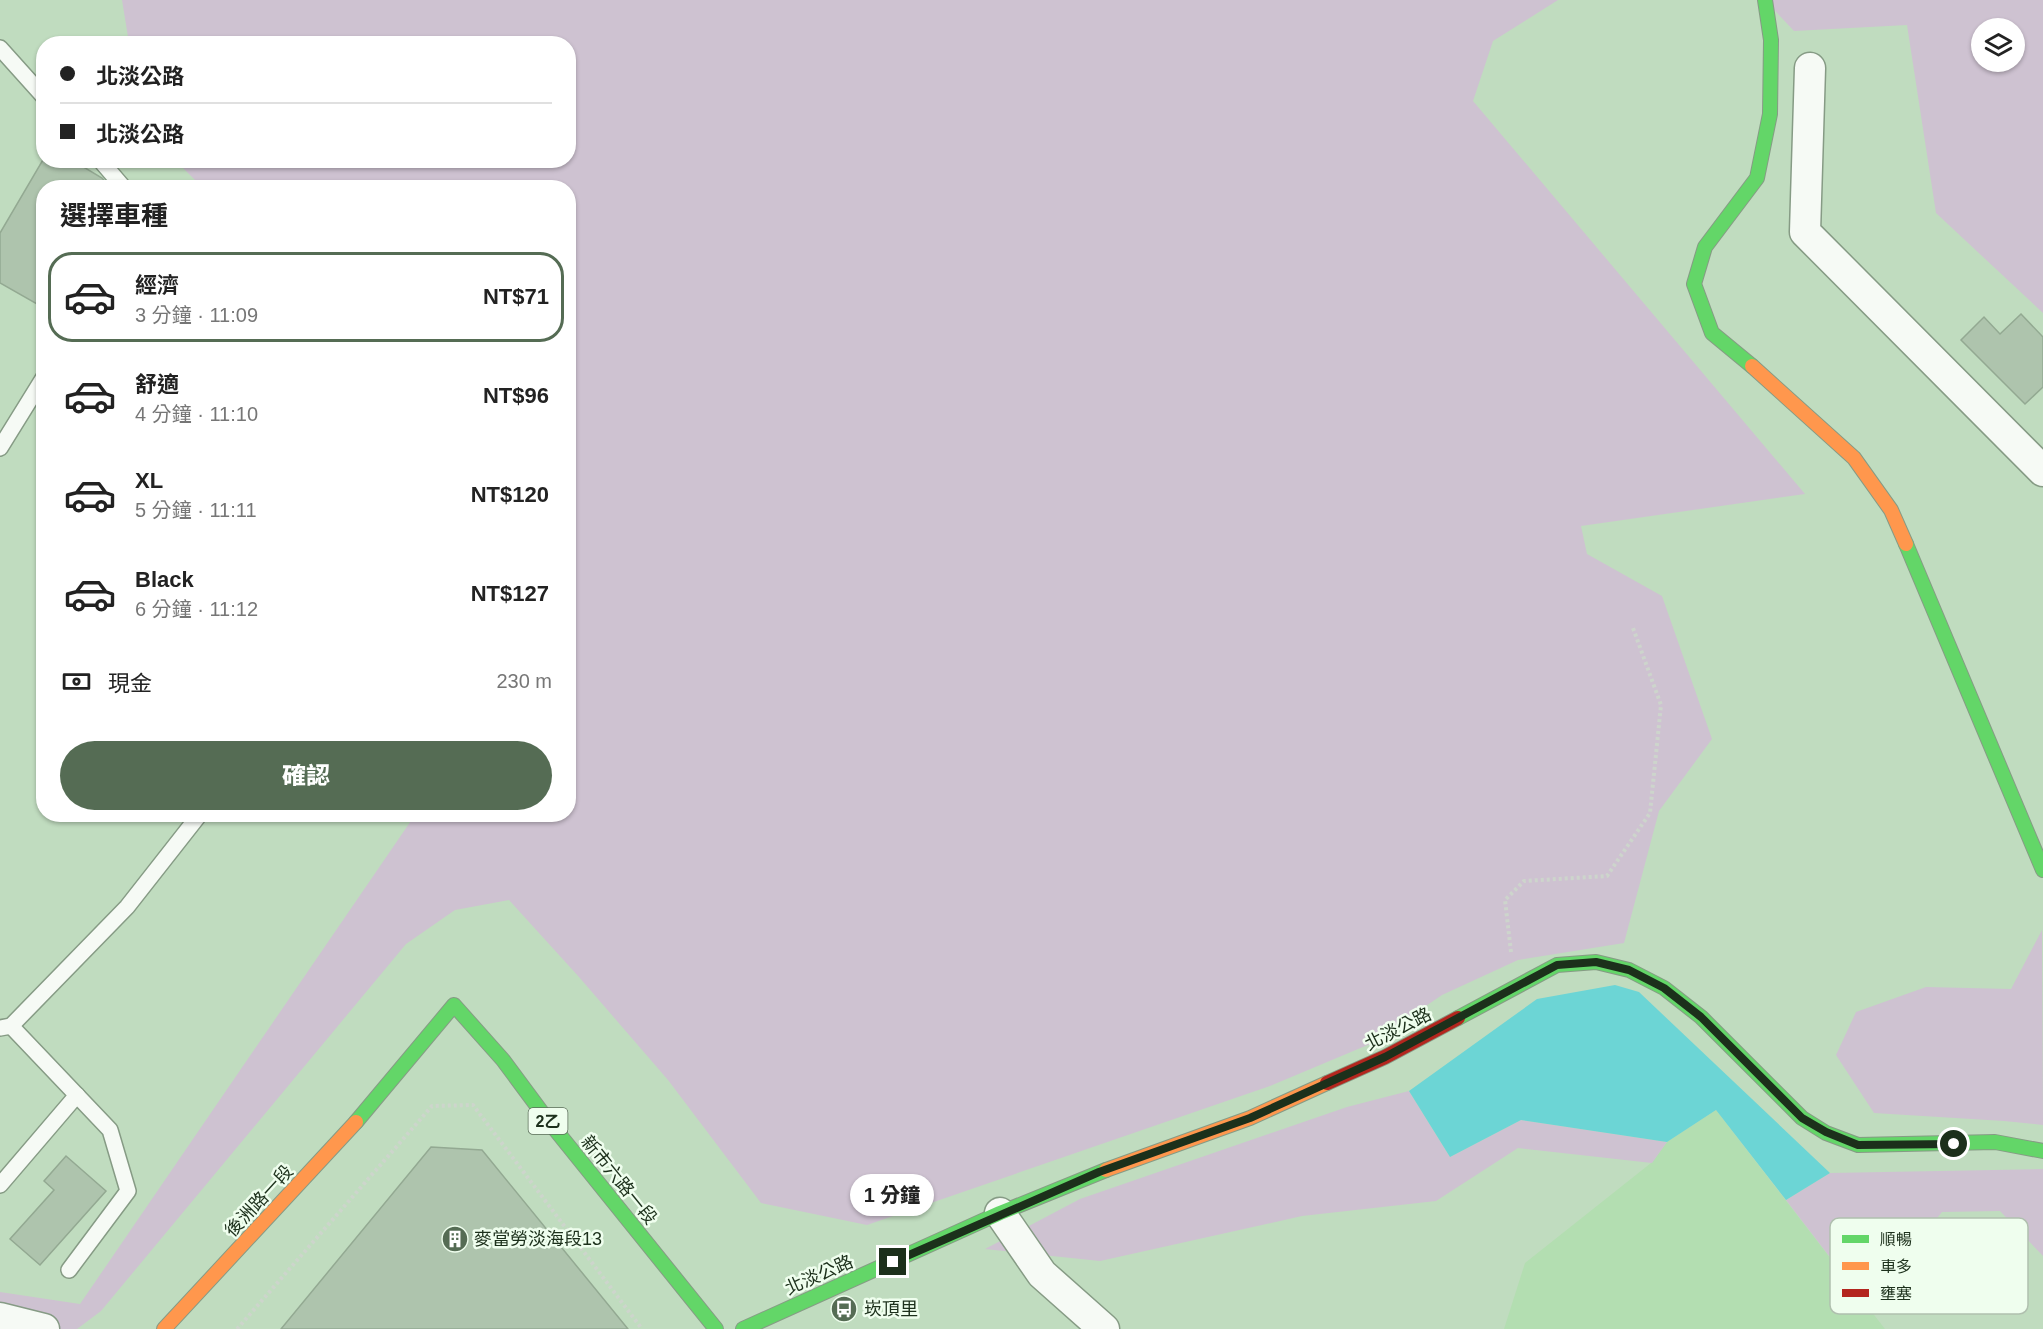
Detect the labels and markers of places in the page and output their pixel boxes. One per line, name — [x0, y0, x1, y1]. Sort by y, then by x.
building icon: 麥當勞淡海段13 — [440, 1224, 470, 1254]
place label: 麥當勞淡海段13 — [474, 1229, 602, 1249]
bus stop icon: 崁頂里 — [829, 1294, 859, 1324]
place label: 崁頂里 — [864, 1299, 918, 1319]

